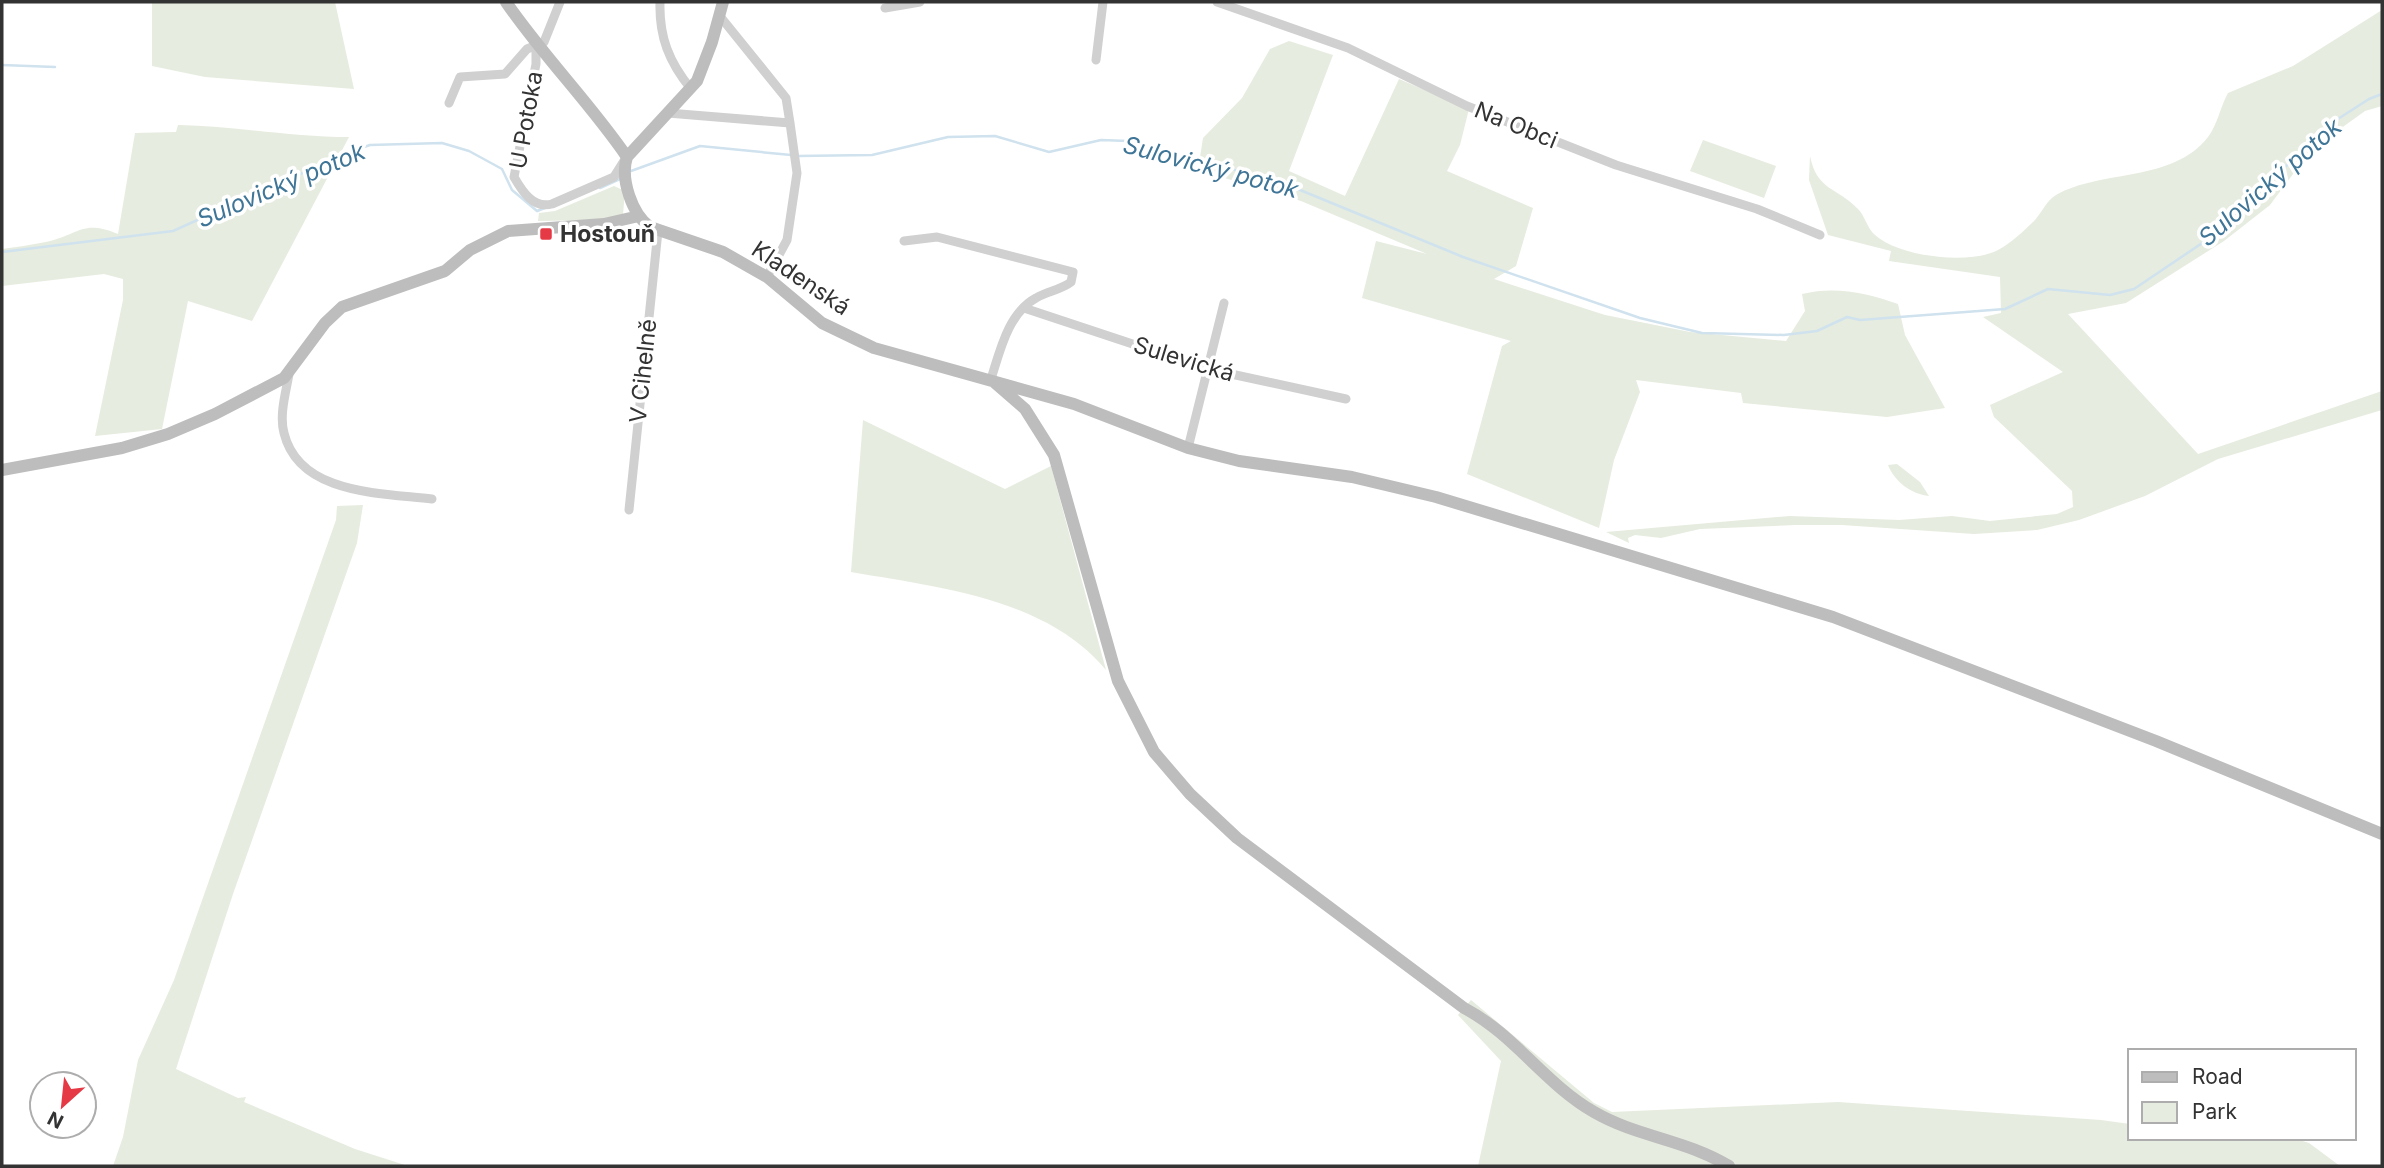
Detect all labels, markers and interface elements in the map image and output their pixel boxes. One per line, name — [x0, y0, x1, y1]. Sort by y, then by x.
street label: U Potoka — [504, 69, 548, 171]
street label: Na Obci — [1470, 96, 1562, 154]
water label: Sulovický potok — [2193, 111, 2348, 252]
water label: Sulovický potok — [1120, 130, 1303, 205]
water label: Sulovický potok — [192, 136, 370, 234]
place label: Hostouň — [560, 220, 655, 248]
marker: Hostouň — [538, 226, 554, 242]
street label: Kladenská — [746, 235, 856, 321]
street label: V Cihelně — [624, 318, 662, 424]
street label: Sulevická — [1130, 330, 1238, 388]
legend — [2128, 1049, 2356, 1140]
text: Road — [2192, 1064, 2243, 1089]
north arrow — [28, 1070, 98, 1140]
text: Park — [2192, 1099, 2237, 1124]
text: N — [44, 1106, 67, 1133]

